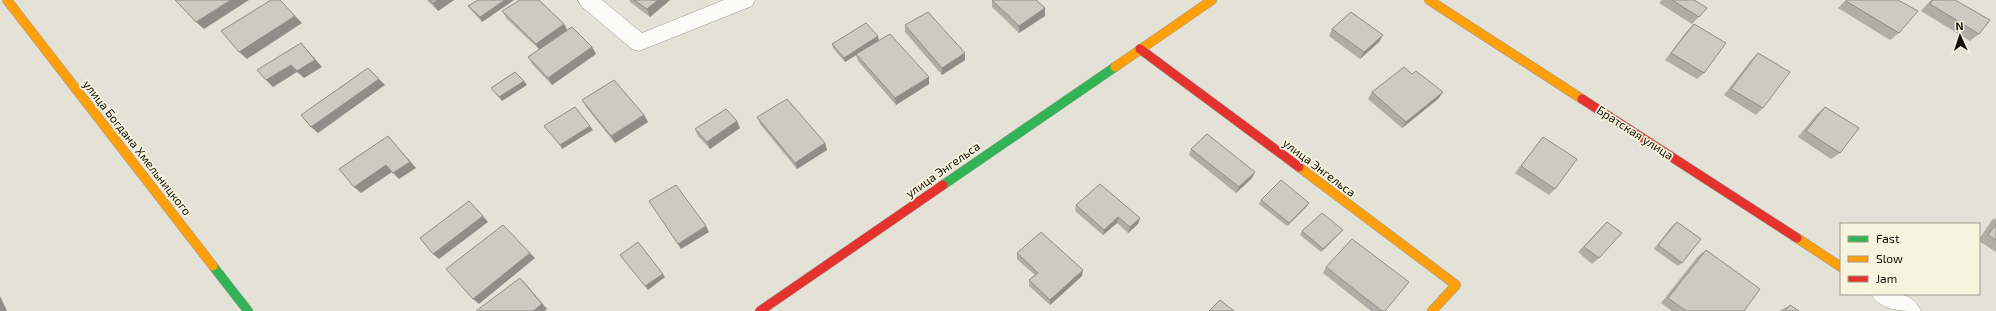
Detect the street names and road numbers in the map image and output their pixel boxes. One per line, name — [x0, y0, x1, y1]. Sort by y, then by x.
street label: улица Богдана Хмельницкого — [80, 77, 195, 218]
street label: Братская улица — [1594, 102, 1676, 163]
street label: улица Энгельса — [1280, 135, 1359, 200]
street label: улица Энгельса — [903, 138, 983, 201]

